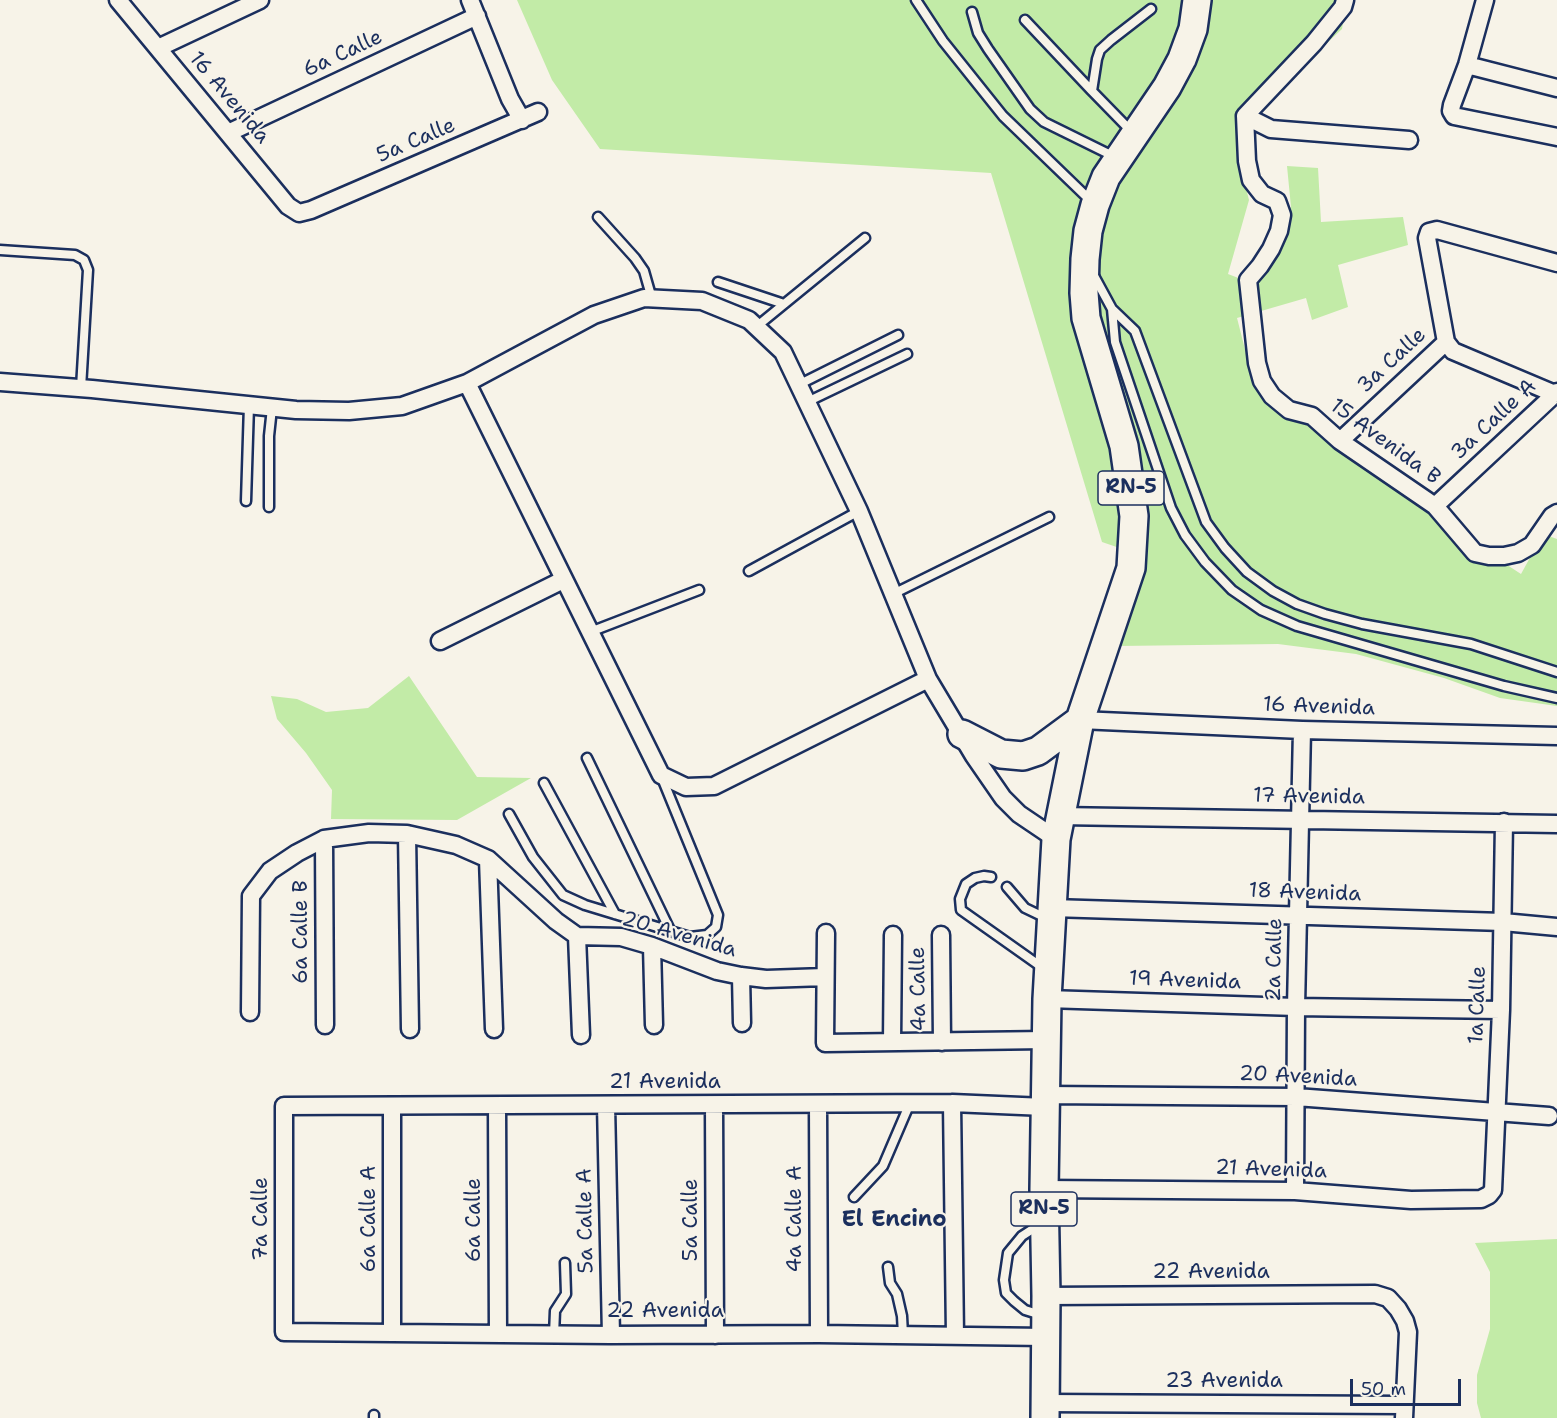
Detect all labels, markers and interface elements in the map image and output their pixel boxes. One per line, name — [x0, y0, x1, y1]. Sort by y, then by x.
street label: 6a Calle — [299, 25, 387, 83]
street label: 16 Avenida — [183, 47, 275, 149]
street label: 5a Calle — [373, 113, 459, 169]
street label: 3a Calle — [1353, 323, 1431, 399]
street label: 3a Calle A — [1446, 374, 1542, 466]
street label: 15 Avenida B — [1325, 394, 1445, 490]
road number: RN-5 — [1098, 471, 1164, 505]
street label: 16 Avenida — [1263, 692, 1375, 722]
street label: 17 Avenida — [1253, 783, 1365, 811]
street label: 18 Avenida — [1248, 878, 1362, 908]
street label: 6a Calle B — [289, 880, 315, 984]
street label: 20 Avenida — [619, 907, 739, 963]
street label: 2a Calle — [1262, 918, 1288, 1002]
street label: 4a Calle — [906, 947, 932, 1031]
street label: 19 Avenida — [1129, 966, 1241, 996]
street label: 1a Calle — [1464, 966, 1492, 1044]
street label: 20 Avenida — [1238, 1061, 1358, 1093]
street label: 21 Avenida — [609, 1070, 721, 1096]
street label: 21 Avenida — [1215, 1155, 1327, 1185]
street label: 6a Calle A — [357, 1166, 383, 1272]
street label: 4a Calle A — [783, 1166, 809, 1272]
street label: 5a Calle A — [572, 1168, 600, 1274]
street label: 7a Calle — [249, 1177, 275, 1261]
street label: 6a Calle — [462, 1178, 488, 1262]
street label: 5a Calle — [679, 1179, 705, 1261]
road number: RN-5 — [1011, 1192, 1077, 1226]
district label: El Encino — [841, 1207, 947, 1233]
street label: 22 Avenida — [1152, 1260, 1270, 1286]
street label: 22 Avenida — [606, 1299, 724, 1325]
scale bar — [1353, 1367, 1464, 1405]
street label: 23 Avenida — [1165, 1369, 1283, 1395]
text: 50 m — [1361, 1377, 1406, 1401]

